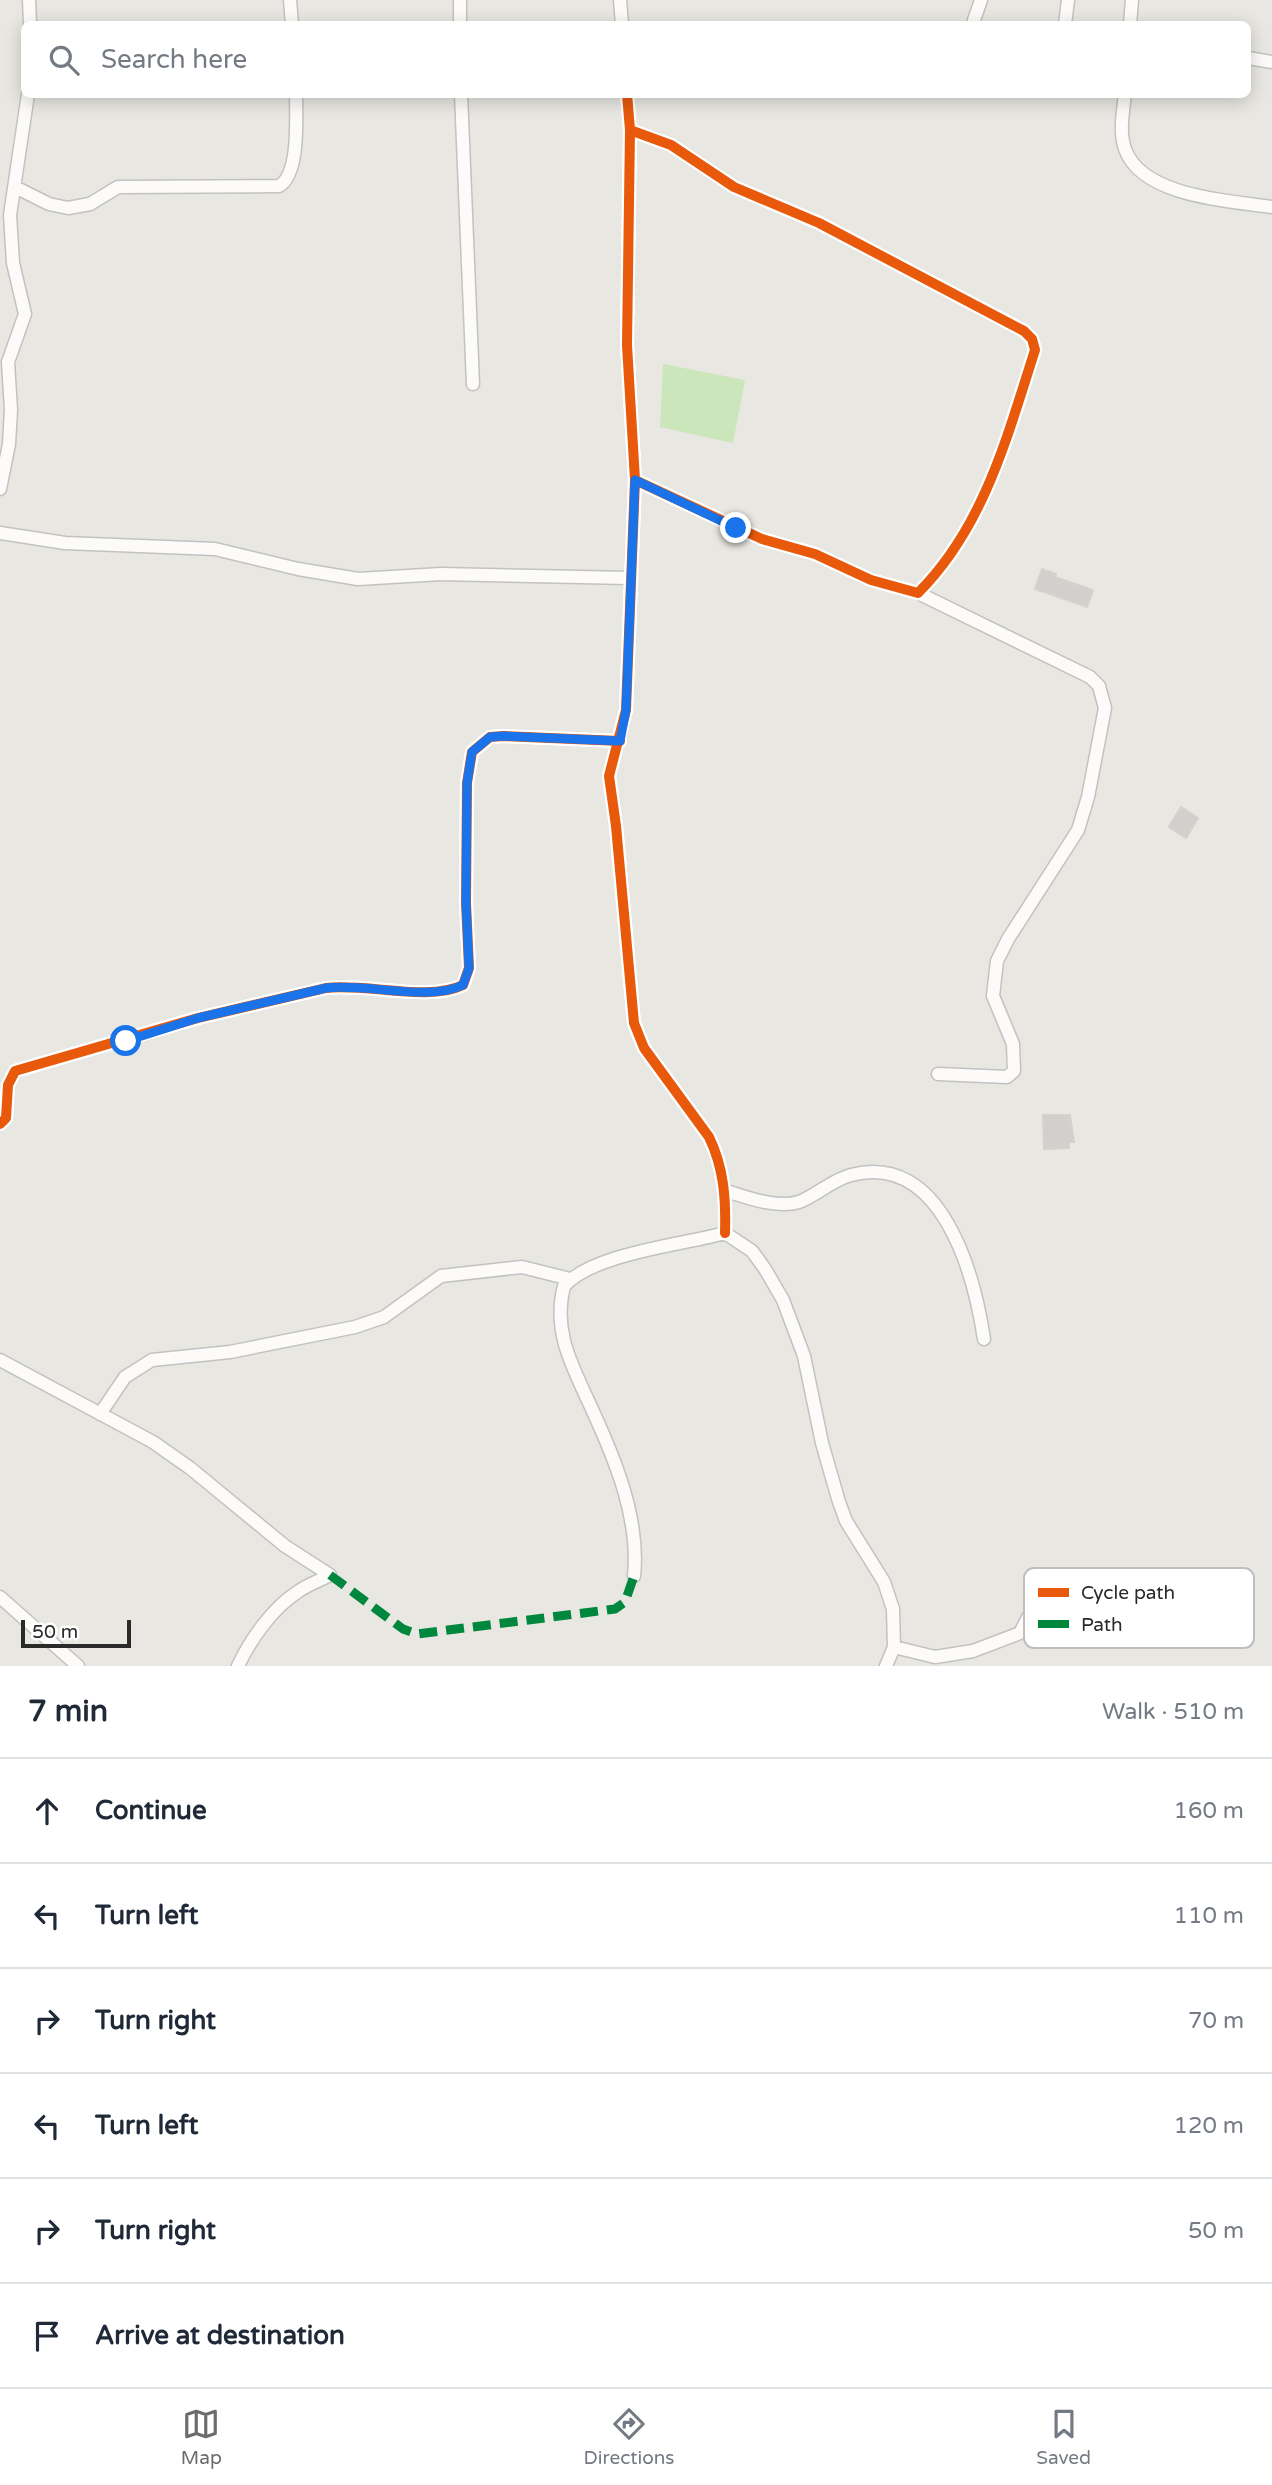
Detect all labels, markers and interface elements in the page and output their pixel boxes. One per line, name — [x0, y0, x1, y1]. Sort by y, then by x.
search box — [21, 21, 1251, 98]
icon: search — [45, 41, 83, 79]
text: Search here — [101, 44, 247, 75]
route end — [720, 512, 751, 543]
route start — [110, 1025, 141, 1056]
legend — [1024, 1568, 1254, 1648]
text: Cycle path — [1081, 1582, 1175, 1604]
text: Path — [1081, 1614, 1123, 1636]
scale bar — [21, 1617, 131, 1649]
text: 50 m — [32, 1621, 78, 1643]
text: 7 min — [28, 1693, 108, 1730]
text: Walk · 510 m — [1102, 1698, 1244, 1726]
icon: ahead — [28, 1792, 66, 1830]
text: Continue — [95, 1795, 207, 1826]
text: 160 m — [1174, 1797, 1244, 1825]
icon: left — [28, 1897, 66, 1935]
text: Turn left — [95, 1900, 198, 1931]
text: 110 m — [1174, 1902, 1244, 1930]
icon: right — [28, 2002, 66, 2040]
text: Turn right — [95, 2005, 216, 2036]
text: 70 m — [1188, 2007, 1244, 2035]
icon: left — [28, 2107, 66, 2145]
text: Turn left — [95, 2110, 198, 2141]
text: 120 m — [1174, 2112, 1244, 2140]
icon: right — [28, 2212, 66, 2250]
text: Turn right — [95, 2215, 216, 2246]
text: 50 m — [1188, 2217, 1244, 2245]
icon: arrive — [28, 2317, 66, 2355]
text: Arrive at destination — [95, 2320, 345, 2351]
tab: Map — [181, 2405, 222, 2469]
tab: Directions — [584, 2405, 675, 2469]
tab: Saved — [1036, 2405, 1091, 2469]

